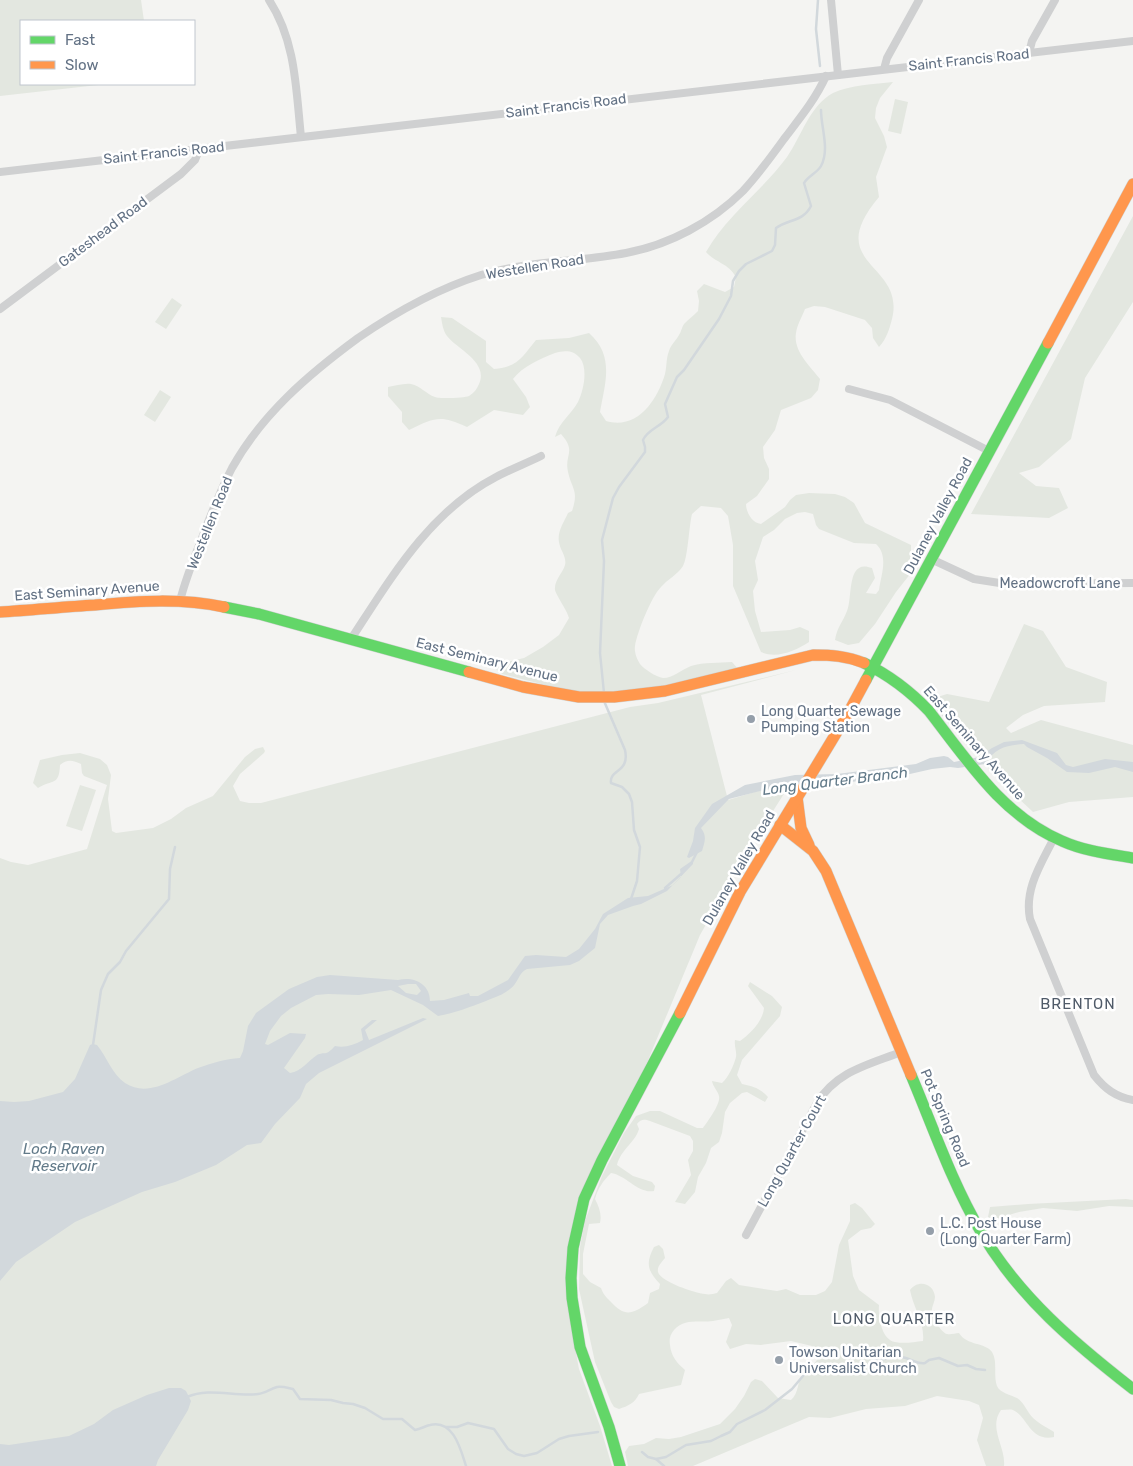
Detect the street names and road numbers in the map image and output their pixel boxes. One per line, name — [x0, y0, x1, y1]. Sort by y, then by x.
street label: Saint Francis Road — [908, 45, 1030, 75]
street label: Saint Francis Road — [505, 90, 627, 122]
street label: Saint Francis Road — [103, 138, 225, 168]
street label: Gateshead Road — [55, 193, 151, 271]
street label: Westellen Road — [485, 251, 585, 283]
street label: Dulaney Valley Road — [900, 455, 976, 577]
street label: Westellen Road — [184, 474, 236, 572]
street label: Meadowcroft Lane — [1000, 575, 1121, 592]
street label: East Seminary Avenue — [14, 577, 160, 605]
street label: East Seminary Avenue — [414, 634, 560, 686]
street label: East Seminary Avenue — [920, 682, 1028, 804]
street label: Dulaney Valley Road — [699, 807, 779, 929]
street label: Pot Spring Road — [917, 1066, 973, 1170]
street label: Long Quarter Court — [754, 1092, 830, 1210]

